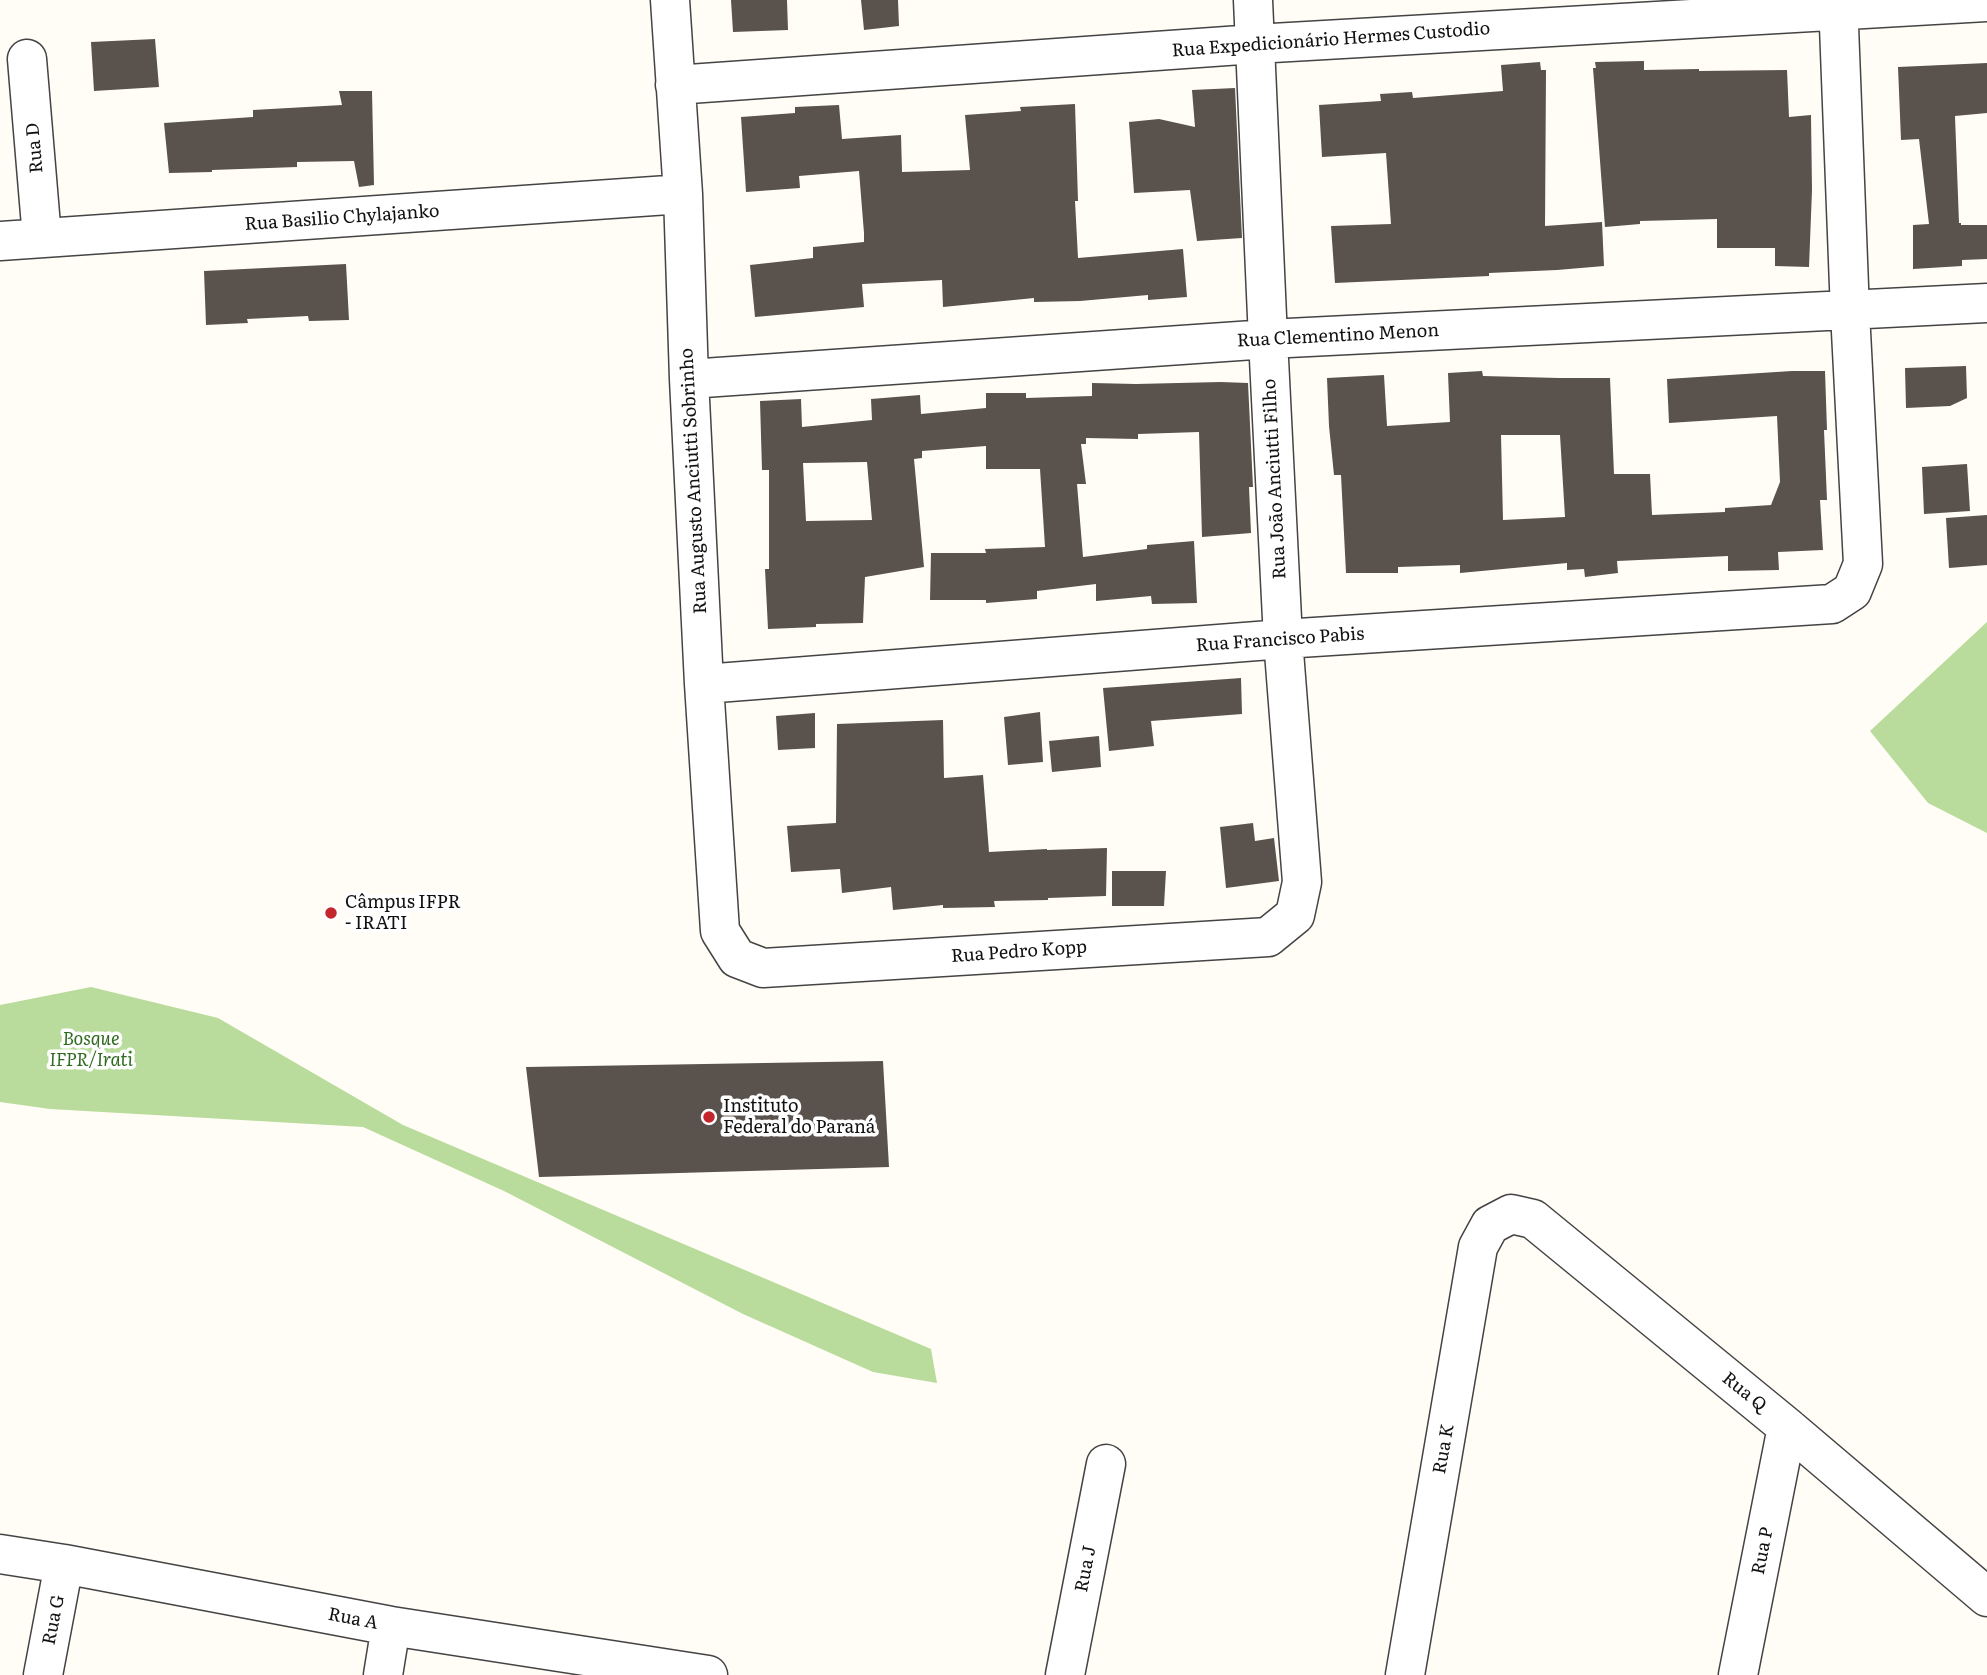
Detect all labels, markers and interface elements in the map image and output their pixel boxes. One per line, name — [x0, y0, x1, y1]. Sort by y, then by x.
street label: Rua Expedicionário Hermes Custodio — [1171, 18, 1491, 62]
street label: Rua D — [22, 122, 48, 174]
street label: Rua Basilio Chylajanko — [244, 200, 440, 236]
street label: Rua Clementino Menon — [1236, 320, 1440, 352]
street label: Rua Augusto Anciutti Sobrinho — [676, 347, 712, 615]
street label: Rua João Anciutti Filho — [1259, 378, 1291, 580]
street label: Rua Francisco Pabis — [1195, 623, 1365, 657]
place label: Câmpus IFPR - IRATI — [345, 892, 461, 934]
marker: Câmpus IFPR - IRATI — [323, 905, 339, 921]
street label: Rua Pedro Kopp — [950, 936, 1088, 968]
park label: Bosque IFPR/Irati — [49, 1029, 133, 1072]
place label: Instituto Federal do Paraná — [723, 1096, 876, 1138]
marker: Instituto Federal do Paraná — [701, 1109, 717, 1125]
street label: Rua Q — [1718, 1368, 1770, 1416]
street label: Rua K — [1429, 1422, 1459, 1476]
street label: Rua P — [1748, 1525, 1778, 1577]
street label: Rua J — [1071, 1544, 1101, 1594]
street label: Rua G — [39, 1593, 69, 1647]
street label: Rua A — [326, 1604, 380, 1634]

